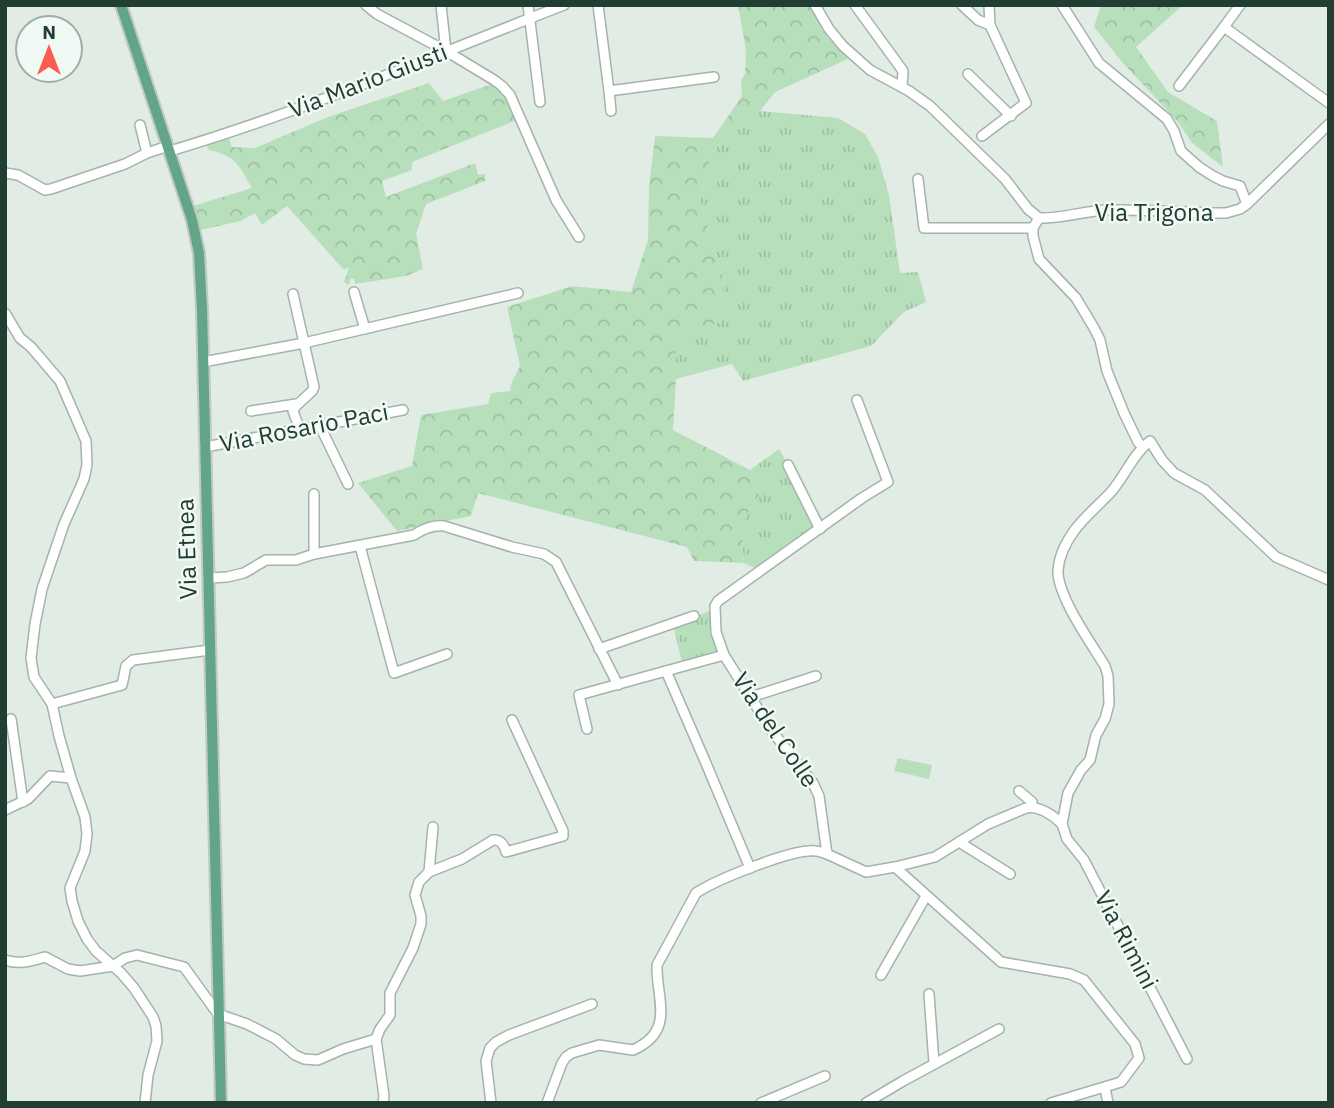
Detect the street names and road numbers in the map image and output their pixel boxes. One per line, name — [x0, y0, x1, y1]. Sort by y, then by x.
street label: Via Mario Giusti — [284, 35, 452, 125]
street label: Via Trigona — [1095, 196, 1214, 228]
street label: Via Rosario Paci — [217, 395, 391, 459]
street label: Via Etnea — [168, 498, 204, 600]
street label: Via del Colle — [725, 665, 826, 793]
street label: Via Rimini — [1088, 885, 1166, 994]

